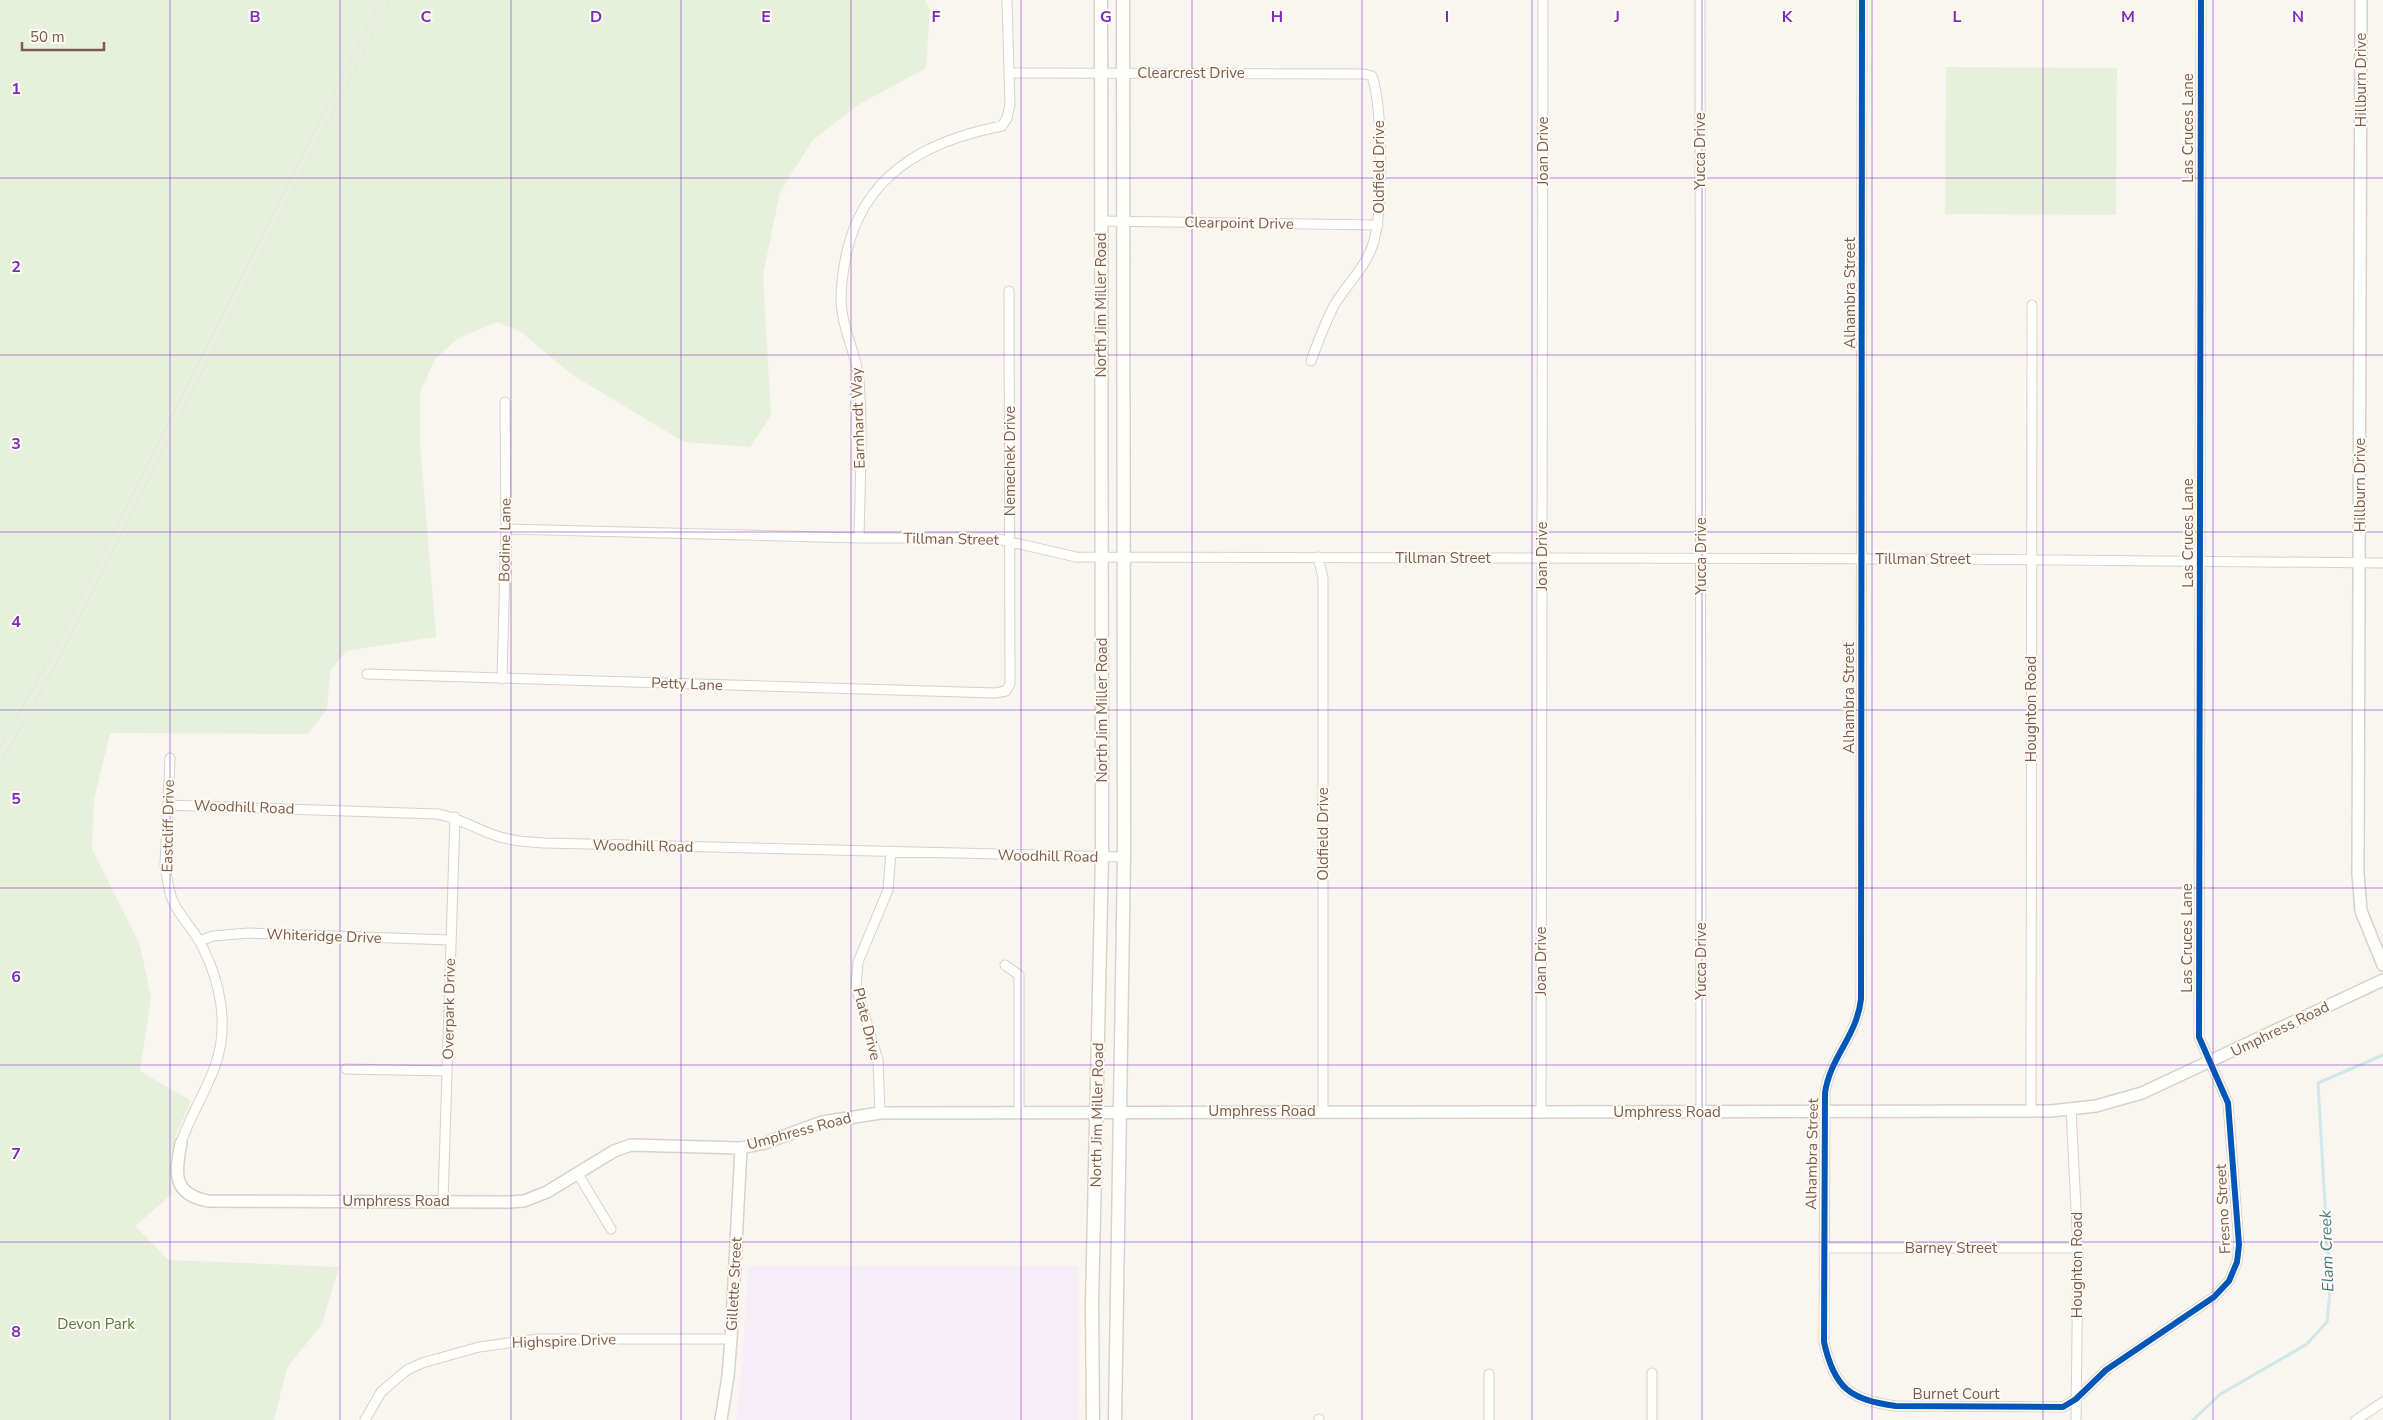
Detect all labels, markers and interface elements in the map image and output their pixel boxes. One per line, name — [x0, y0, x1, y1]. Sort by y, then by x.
text: B — [249, 6, 261, 28]
text: C — [421, 6, 432, 28]
text: D — [590, 6, 602, 28]
text: E — [761, 6, 771, 28]
text: F — [932, 6, 941, 28]
text: G — [1100, 6, 1112, 28]
text: H — [1271, 6, 1283, 28]
text: I — [1445, 6, 1449, 28]
text: J — [1613, 6, 1620, 28]
text: K — [1782, 6, 1794, 28]
text: L — [1953, 6, 1962, 28]
text: M — [2121, 6, 2135, 28]
text: N — [2292, 6, 2304, 28]
scale bar — [22, 20, 105, 52]
text: 50 m — [30, 27, 65, 47]
street label: Hillburn Drive — [2351, 33, 2371, 127]
street label: Clearcrest Drive — [1137, 63, 1245, 83]
street label: Las Cruces Lane — [2178, 73, 2198, 183]
text: 1 — [11, 78, 21, 100]
street label: Yucca Drive — [1690, 112, 1710, 191]
street label: Joan Drive — [1533, 116, 1553, 187]
street label: Oldfield Drive — [1369, 120, 1389, 214]
street label: Clearpoint Drive — [1184, 212, 1294, 234]
street label: North Jim Miller Road — [1091, 232, 1111, 378]
street label: Alhambra Street — [1840, 237, 1860, 349]
text: 2 — [11, 256, 21, 278]
street label: Earnhardt Way — [846, 367, 870, 469]
street label: Nemechek Drive — [1000, 406, 1020, 516]
text: 3 — [11, 433, 21, 455]
street label: Hillburn Drive — [2350, 438, 2370, 532]
street label: Las Cruces Lane — [2178, 478, 2198, 588]
street label: Bodine Lane — [494, 498, 516, 582]
street label: Yucca Drive — [1691, 517, 1711, 596]
street label: Joan Drive — [1532, 521, 1552, 592]
street label: Tillman Street — [903, 528, 1000, 550]
street label: Tillman Street — [1395, 548, 1491, 568]
street label: Tillman Street — [1875, 549, 1971, 569]
text: 4 — [11, 611, 21, 633]
street label: North Jim Miller Road — [1092, 637, 1112, 783]
street label: Alhambra Street — [1839, 642, 1859, 754]
street label: Houghton Road — [2021, 656, 2041, 762]
street label: Petty Lane — [651, 673, 723, 695]
street label: Eastcliff Drive — [157, 779, 179, 873]
street label: Oldfield Drive — [1313, 787, 1333, 881]
text: 5 — [11, 788, 21, 810]
street label: Woodhill Road — [193, 795, 295, 819]
street label: Woodhill Road — [592, 835, 694, 857]
street label: Woodhill Road — [997, 845, 1099, 867]
street label: Las Cruces Lane — [2177, 883, 2197, 993]
street label: Yucca Drive — [1691, 922, 1711, 1001]
street label: Whiteridge Drive — [266, 924, 382, 948]
street label: Joan Drive — [1531, 926, 1551, 997]
street label: Overpark Drive — [438, 958, 460, 1060]
text: 6 — [11, 966, 21, 988]
street label: Plate Drive — [848, 985, 886, 1063]
street label: Umphress Road — [2227, 996, 2333, 1062]
street label: North Jim Miller Road — [1086, 1042, 1108, 1188]
street label: Alhambra Street — [1801, 1097, 1823, 1210]
street label: Umphress Road — [1208, 1101, 1316, 1121]
street label: Umphress Road — [1613, 1102, 1721, 1122]
street label: Umphress Road — [745, 1107, 853, 1155]
text: 7 — [11, 1143, 21, 1165]
street label: Fresno Street — [2211, 1163, 2235, 1255]
street label: Umphress Road — [342, 1191, 450, 1211]
water label: Elam Creek — [2315, 1209, 2339, 1292]
street label: Houghton Road — [2067, 1212, 2087, 1318]
street label: Gillette Street — [722, 1236, 746, 1332]
street label: Barney Street — [1905, 1238, 1998, 1258]
park label: Devon Park — [57, 1314, 135, 1334]
text: 8 — [11, 1321, 21, 1343]
street label: Highspire Drive — [512, 1329, 616, 1353]
street label: Burnet Court — [1913, 1384, 2000, 1404]

